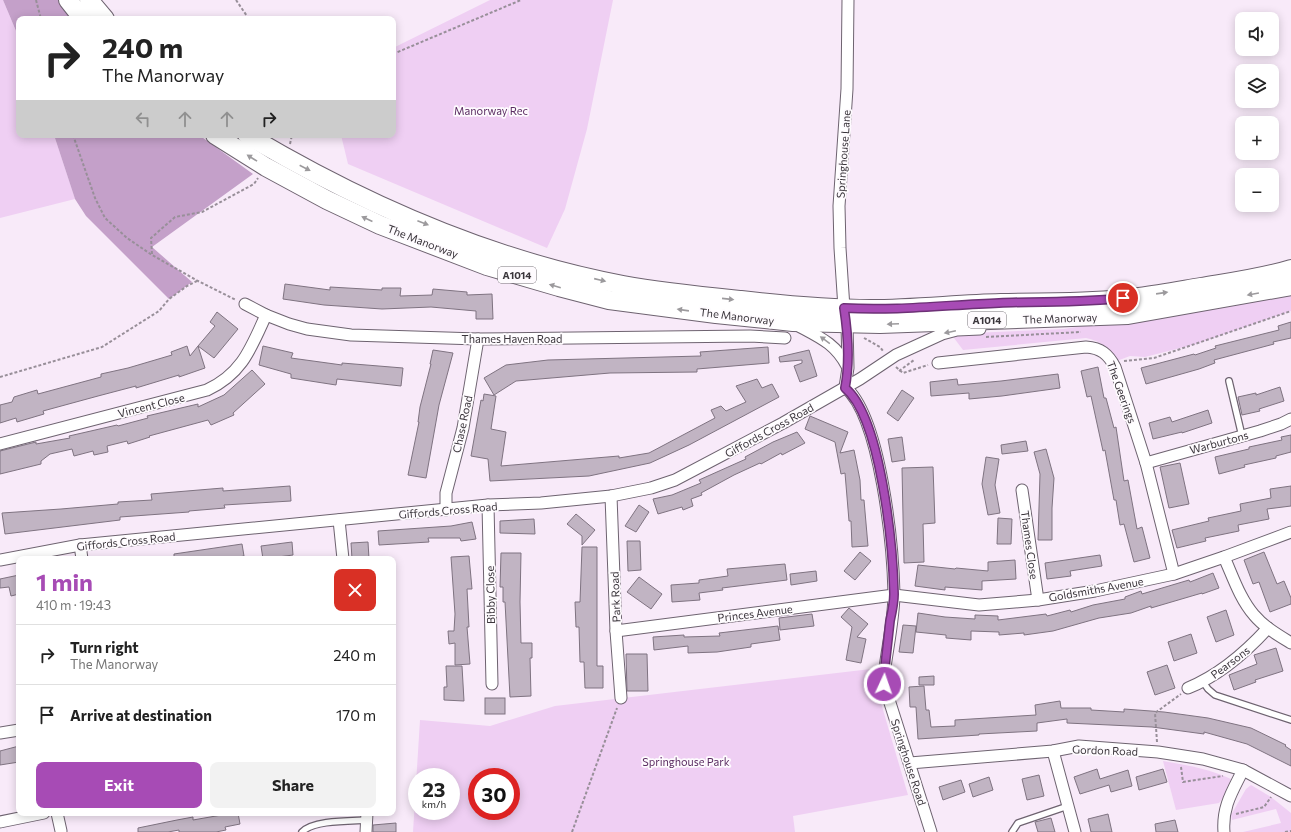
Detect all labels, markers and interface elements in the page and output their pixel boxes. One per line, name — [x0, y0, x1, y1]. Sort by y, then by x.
map controls — [1235, 12, 1279, 212]
button: sound — [1235, 12, 1279, 56]
text: 240 m — [102, 30, 183, 64]
icon: right — [36, 32, 88, 84]
text: The Manorway — [102, 64, 224, 86]
button: layers — [1235, 64, 1279, 108]
park label: Manorway Rec — [454, 104, 528, 117]
icon: left — [132, 108, 154, 130]
icon: ahead — [174, 108, 196, 130]
icon: ahead — [216, 108, 238, 130]
icon: right — [258, 108, 280, 130]
street label: Springhouse Lane — [833, 109, 853, 199]
button: + — [1235, 116, 1279, 160]
one-way arrow — [247, 154, 257, 162]
one-way arrow — [299, 165, 311, 171]
button: − — [1235, 168, 1279, 212]
one-way arrow — [361, 215, 373, 222]
one-way arrow — [417, 221, 429, 227]
street label: The Manorway — [386, 222, 460, 261]
road number: A1014 — [498, 267, 536, 283]
one-way arrow — [594, 277, 606, 283]
pin — [1106, 281, 1140, 315]
one-way arrow — [549, 283, 561, 289]
icon: arrive — [1112, 287, 1134, 309]
one-way arrow — [1156, 290, 1168, 296]
one-way arrow — [1247, 291, 1259, 297]
one-way arrow — [722, 296, 734, 302]
street label: The Manorway — [699, 305, 775, 327]
one-way arrow — [677, 307, 689, 313]
street label: The Manorway — [1022, 310, 1098, 326]
road number: A1014 — [968, 312, 1006, 328]
one-way arrow — [887, 320, 899, 327]
one-way arrow — [944, 330, 956, 336]
street label: Thames Haven Road — [462, 332, 562, 345]
one-way arrow — [820, 336, 830, 344]
street label: The Geerings — [1105, 359, 1139, 425]
street label: Vincent Close — [116, 390, 186, 420]
street label: Chase Road — [450, 394, 474, 454]
street label: Giffords Cross Road — [722, 400, 816, 460]
street label: Warburtons — [1188, 428, 1250, 456]
street label: Giffords Cross Road — [398, 499, 498, 521]
street label: Thames Close — [1019, 510, 1041, 580]
street label: Giffords Cross Road — [76, 529, 176, 553]
street label: Bibby Close — [483, 566, 497, 624]
text: 1 min — [36, 567, 93, 596]
button: close — [334, 569, 376, 611]
street label: Park Road — [608, 571, 622, 623]
street label: Goldsmiths Avenue — [1048, 574, 1144, 604]
text: 410 m · 19:43 — [36, 597, 111, 613]
street label: Princes Avenue — [717, 602, 793, 624]
text: Turn right — [70, 638, 139, 656]
street label: Pearsons — [1208, 643, 1252, 681]
icon: right — [36, 644, 58, 666]
text: 240 m — [333, 646, 376, 664]
text: The Manorway — [70, 656, 158, 672]
position arrow — [863, 663, 905, 705]
icon: arrive — [36, 704, 58, 726]
text: Arrive at destination — [70, 706, 212, 724]
text: 170 m — [336, 706, 376, 724]
street label: Springhouse Road — [889, 717, 929, 807]
street label: Gordon Road — [1072, 742, 1138, 758]
park label: Springhouse Park — [642, 755, 730, 768]
button: Exit — [36, 762, 202, 808]
button: Share — [210, 762, 376, 808]
speed limit sign: 30 — [468, 768, 520, 820]
text: 23 — [422, 777, 446, 801]
text: km/h — [422, 798, 446, 810]

